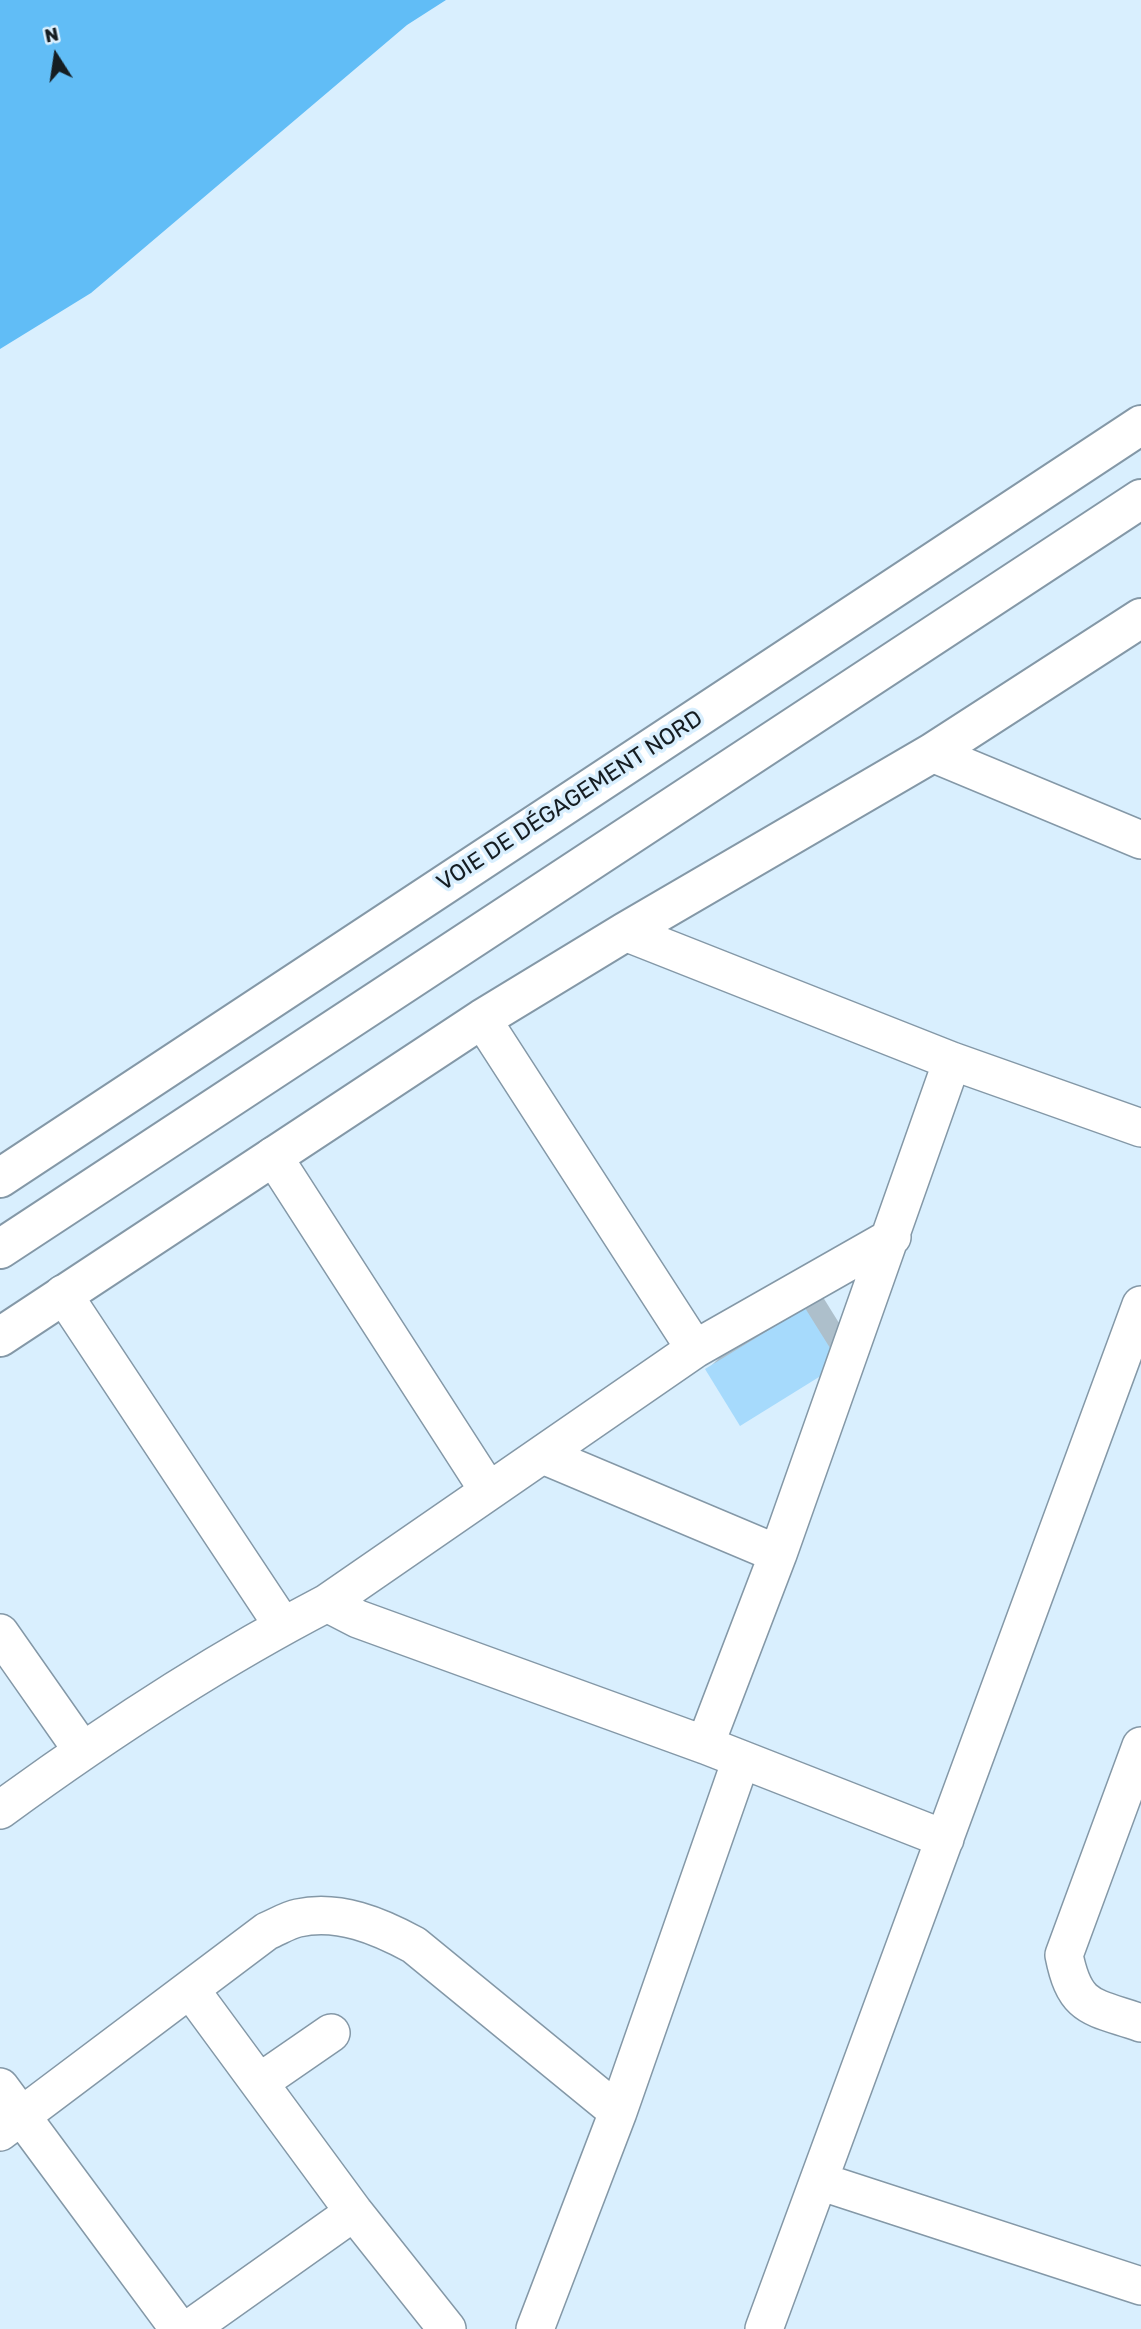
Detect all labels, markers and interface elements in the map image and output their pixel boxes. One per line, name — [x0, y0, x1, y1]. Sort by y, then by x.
north arrow — [21, 21, 91, 91]
text: N — [42, 22, 61, 48]
street label: VOIE DE DÉGAGEMENT NORD — [432, 705, 708, 897]

